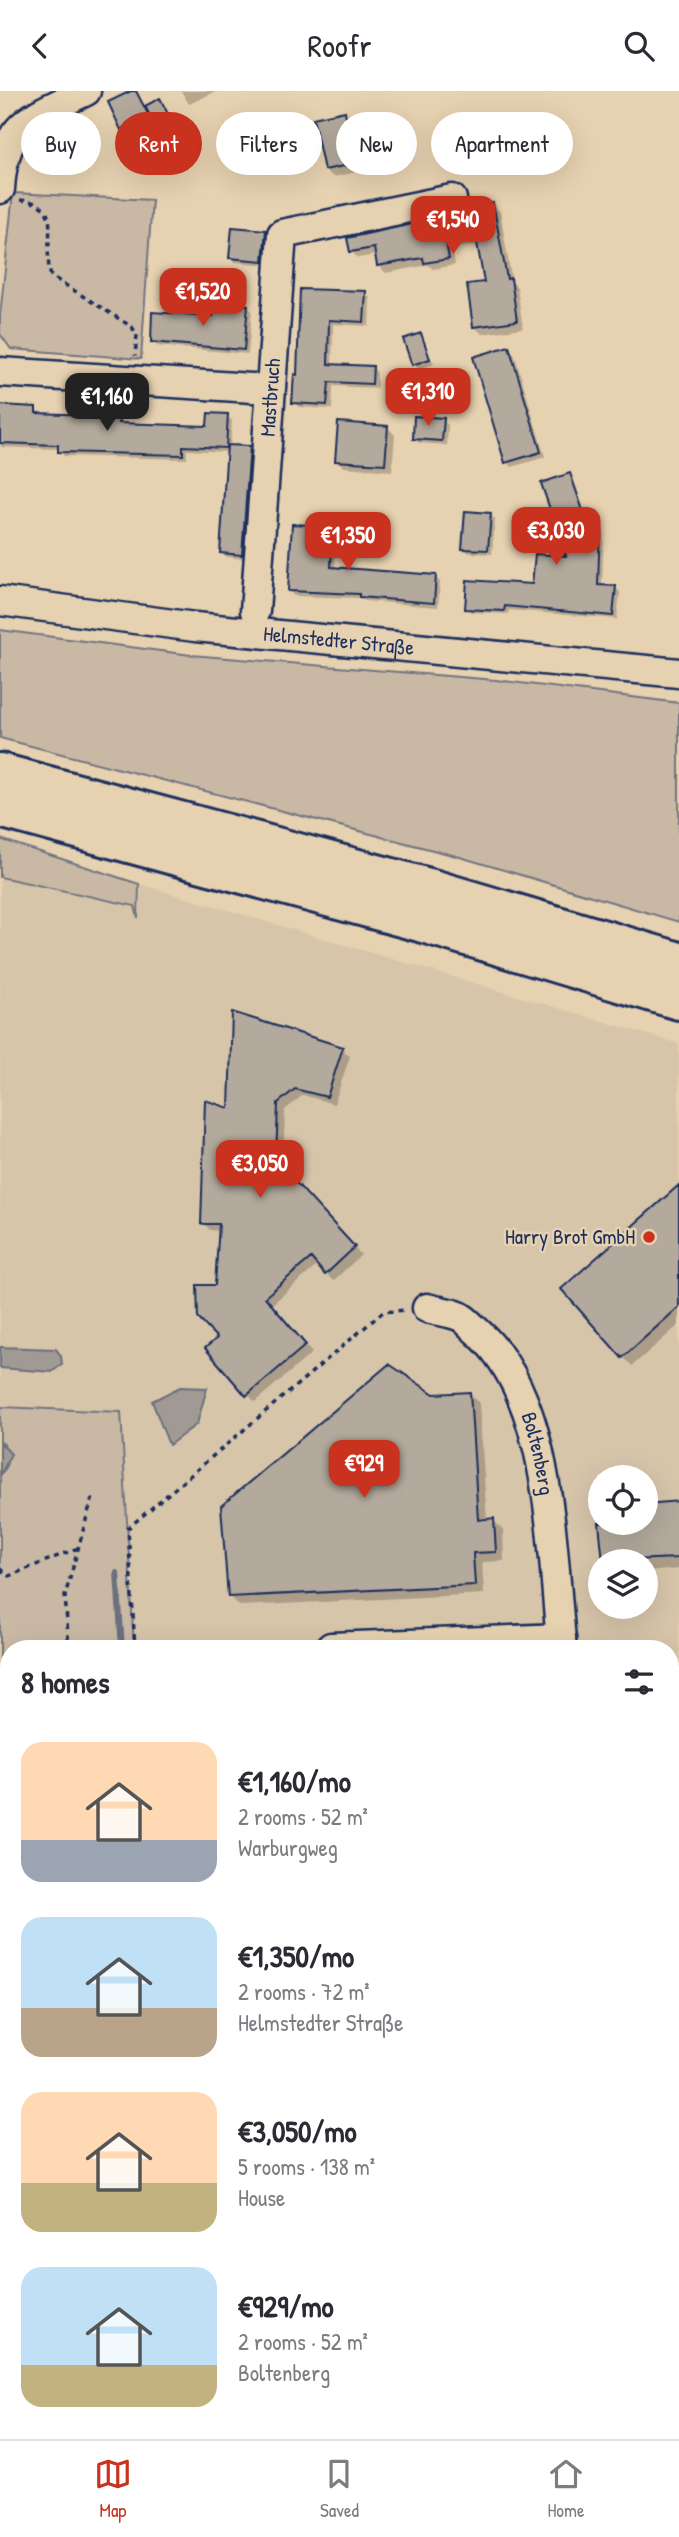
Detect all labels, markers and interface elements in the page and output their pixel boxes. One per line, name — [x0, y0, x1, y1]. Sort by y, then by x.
text: Roofr — [307, 24, 372, 67]
icon: back — [21, 27, 59, 65]
icon: search — [620, 27, 658, 65]
chip: Buy — [21, 112, 101, 175]
chip: Rent — [115, 112, 202, 175]
chip: Filters — [216, 112, 322, 175]
chip: New — [336, 112, 417, 175]
chip: Apartment — [431, 112, 573, 175]
pin: €1,540 — [396, 197, 510, 256]
text: €1,540 — [427, 203, 479, 234]
pin: €1,520 — [146, 268, 260, 328]
text: €1,520 — [176, 275, 230, 306]
street label: Mastbruch — [253, 357, 287, 438]
pin: €1,310 — [371, 369, 485, 428]
pin: €1,160 — [50, 373, 164, 433]
text: €1,310 — [401, 375, 455, 406]
text: €1,160 — [81, 380, 133, 411]
pin: €3,030 — [499, 507, 613, 567]
pin: €1,350 — [291, 512, 405, 572]
text: €3,030 — [528, 514, 584, 545]
text: €1,350 — [321, 519, 375, 550]
street label: Helmstedter Straße — [262, 619, 415, 662]
pin: €3,050 — [203, 1141, 317, 1200]
text: €3,050 — [232, 1147, 288, 1178]
place label: Harry Brot GmbH — [505, 1222, 635, 1251]
marker: Harry Brot GmbH — [641, 1229, 657, 1245]
street label: Boltenberg — [515, 1408, 562, 1497]
pin: €929 — [323, 1441, 405, 1500]
text: €929 — [345, 1447, 383, 1478]
map controls — [588, 1465, 658, 1619]
button: locate — [588, 1465, 658, 1535]
button: layers — [588, 1549, 658, 1619]
text: 8 homes — [21, 1662, 109, 1702]
icon: filters — [620, 1663, 658, 1701]
text: €1,160/mo — [238, 1761, 351, 1801]
icon: home — [77, 1770, 161, 1854]
text: 2 rooms · 52 m² — [238, 1801, 368, 1832]
text: Warburgweg — [238, 1832, 338, 1863]
text: €1,350/mo — [238, 1936, 354, 1976]
icon: home — [77, 1945, 161, 2029]
text: 2 rooms · 72 m² — [238, 1976, 370, 2007]
text: Helmstedter Straße — [238, 2007, 403, 2038]
text: €3,050/mo — [238, 2111, 357, 2151]
icon: home — [77, 2120, 161, 2204]
text: 5 rooms · 138 m² — [238, 2151, 375, 2182]
text: House — [238, 2182, 285, 2213]
text: €929/mo — [238, 2286, 334, 2326]
icon: home — [77, 2295, 161, 2379]
text: 2 rooms · 52 m² — [238, 2326, 368, 2357]
text: Boltenberg — [238, 2357, 330, 2388]
tab: Map — [94, 2455, 132, 2523]
tab: Saved — [320, 2455, 359, 2523]
tab: Home — [547, 2455, 585, 2523]

